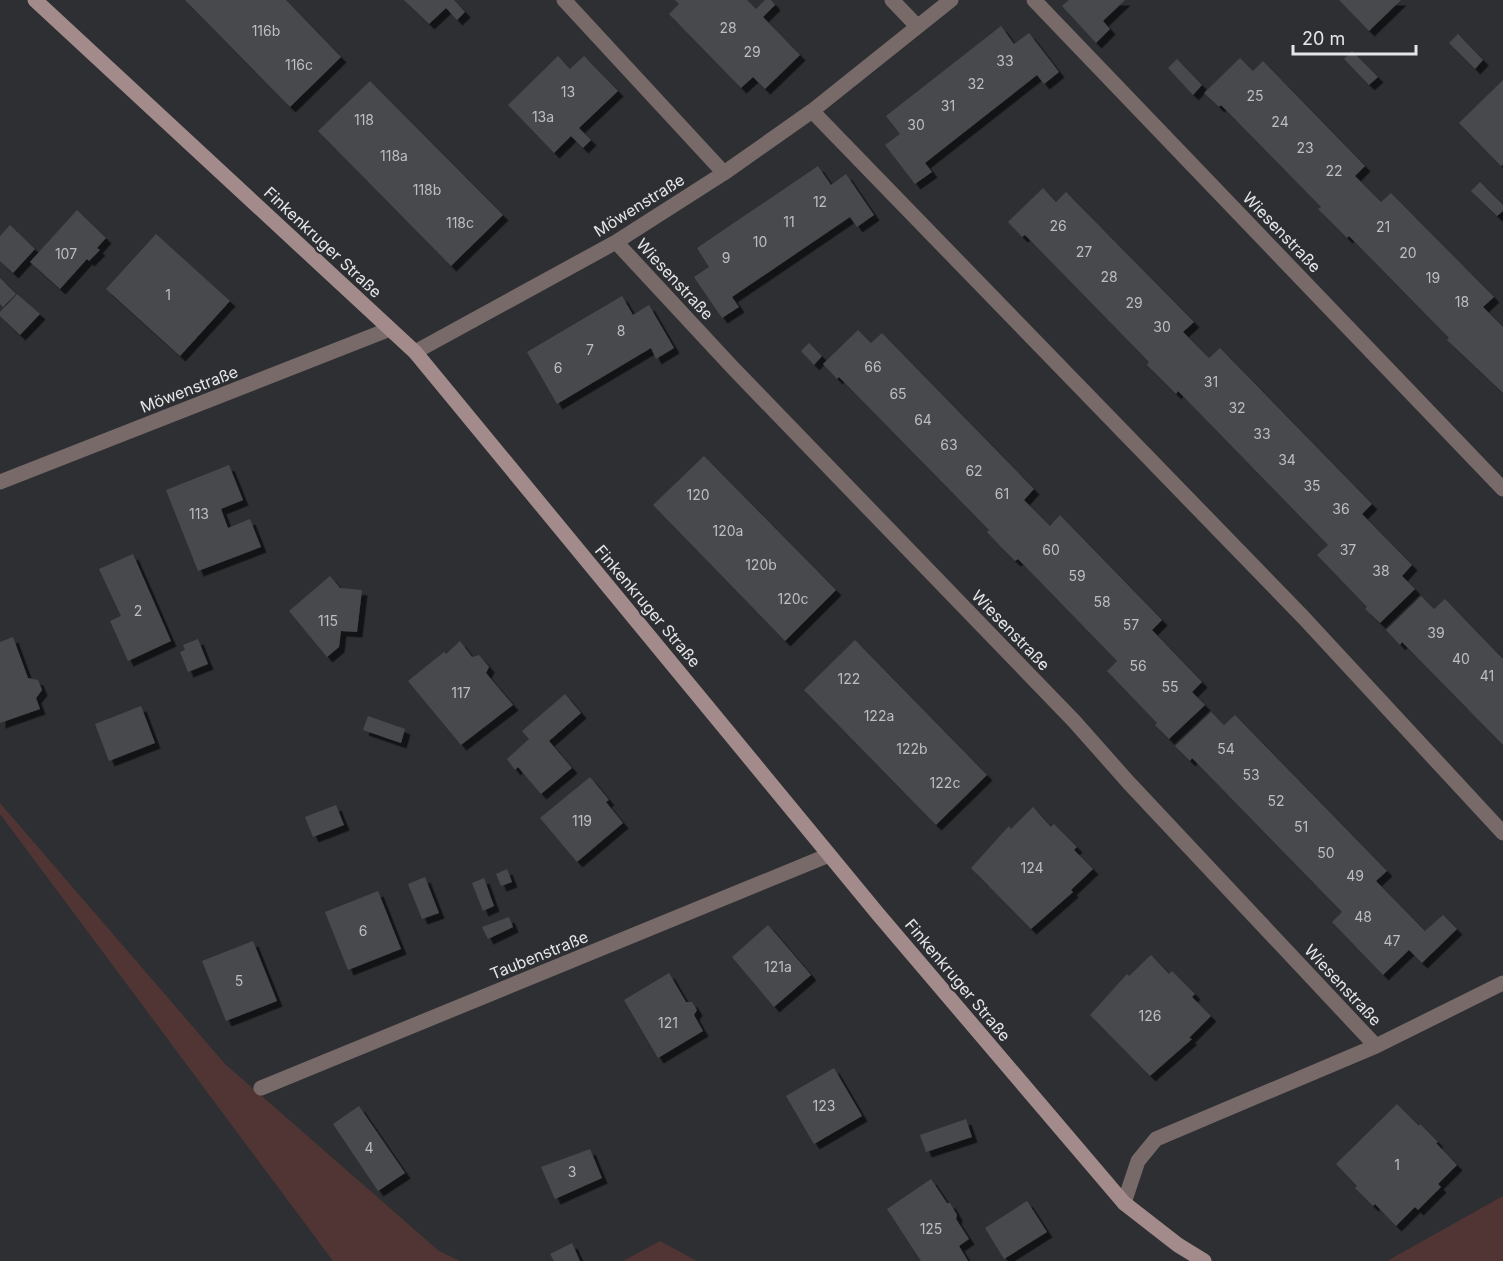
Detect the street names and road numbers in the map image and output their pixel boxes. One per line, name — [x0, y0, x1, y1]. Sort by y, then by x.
street label: Möwenstraße — [590, 169, 688, 241]
street label: Finkenkruger Straße — [260, 182, 386, 302]
street label: Wiesenstraße — [1239, 188, 1325, 276]
street label: Wiesenstraße — [632, 234, 718, 324]
street label: Möwenstraße — [137, 361, 241, 417]
street label: Finkenkruger Straße — [591, 541, 705, 671]
street label: Wiesenstraße — [968, 586, 1054, 674]
street label: Finkenkruger Straße — [901, 915, 1015, 1045]
street label: Taubenstraße — [487, 926, 591, 984]
street label: Wiesenstraße — [1300, 940, 1386, 1030]

